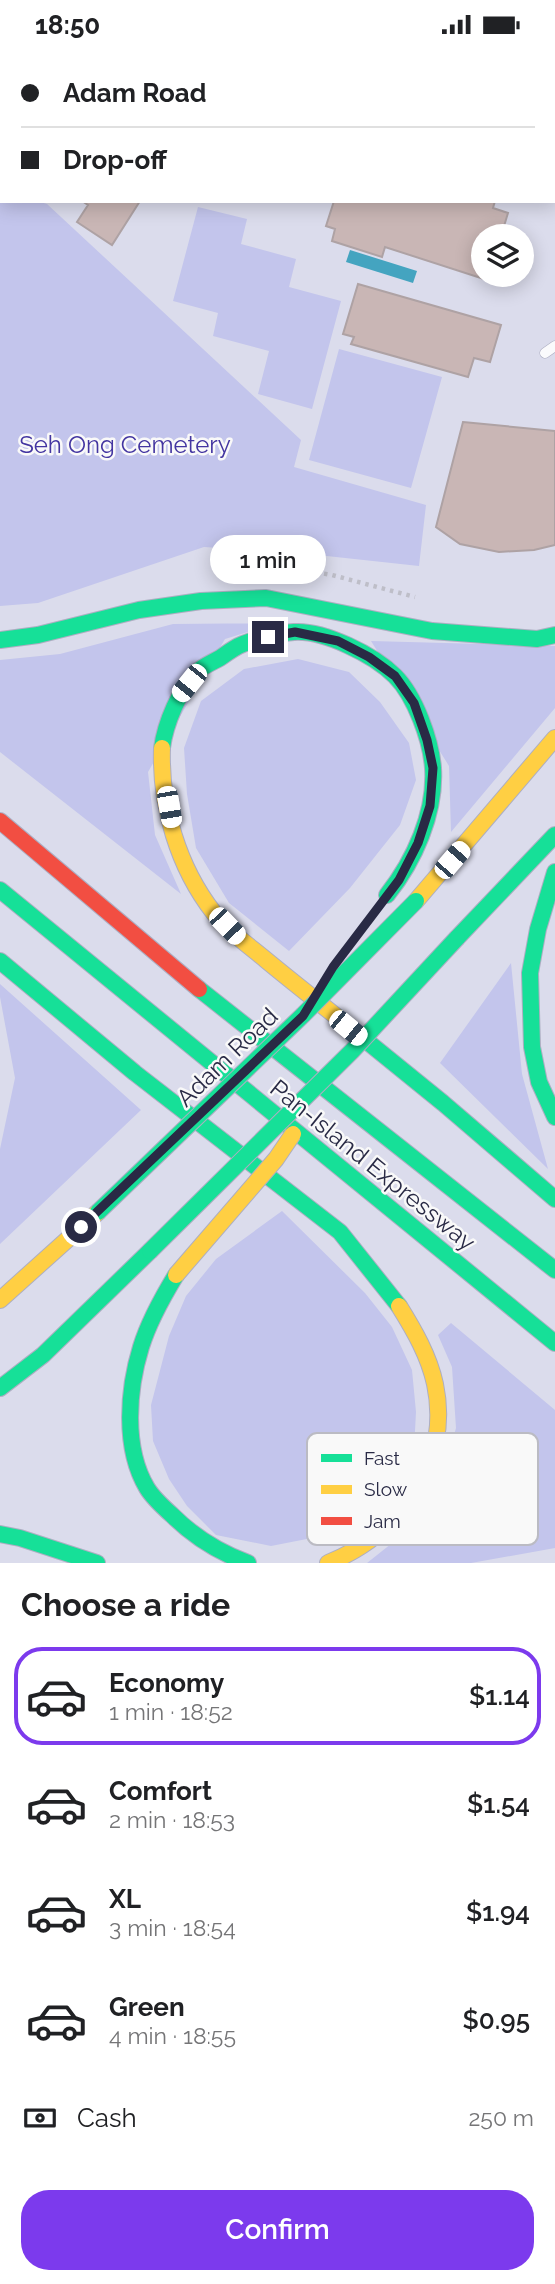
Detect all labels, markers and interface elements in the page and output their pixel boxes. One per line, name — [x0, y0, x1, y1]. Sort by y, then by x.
text: 18:50 — [35, 10, 100, 40]
text: Adam Road — [63, 78, 207, 108]
text: Drop-off — [63, 145, 167, 175]
map controls — [471, 224, 534, 287]
button: layers — [471, 224, 534, 287]
park label: Seh Ong Cemetery — [19, 430, 231, 459]
callout: 1 min — [210, 535, 326, 585]
text: 1 min — [239, 546, 297, 573]
route end — [252, 621, 284, 653]
car — [168, 660, 211, 706]
car — [156, 784, 183, 830]
car — [431, 837, 474, 883]
car — [205, 904, 250, 948]
street label: Adam Road — [170, 1002, 284, 1112]
car — [326, 1007, 371, 1049]
street label: Pan-Island Expressway — [265, 1073, 481, 1257]
route start — [65, 1211, 97, 1243]
legend — [307, 1433, 538, 1545]
text: Fast — [364, 1447, 400, 1469]
text: Slow — [364, 1478, 408, 1500]
text: Jam — [364, 1510, 401, 1532]
text: Choose a ride — [21, 1586, 230, 1623]
icon: car — [25, 1665, 88, 1728]
text: Economy — [109, 1668, 224, 1698]
text: $1.14 — [469, 1681, 530, 1711]
text: 1 min · 18:52 — [109, 1698, 233, 1725]
icon: car — [25, 1773, 88, 1836]
text: Comfort — [109, 1776, 212, 1806]
text: $1.54 — [467, 1789, 530, 1819]
text: 2 min · 18:53 — [109, 1806, 235, 1833]
icon: car — [25, 1881, 88, 1944]
text: XL — [109, 1884, 141, 1914]
text: $1.94 — [466, 1897, 530, 1927]
text: 3 min · 18:54 — [109, 1914, 236, 1941]
icon: car — [25, 1989, 88, 2052]
text: Green — [109, 1992, 185, 2022]
text: $0.95 — [463, 2005, 530, 2035]
text: 4 min · 18:55 — [109, 2022, 236, 2049]
icon: cash — [21, 2099, 59, 2137]
text: Cash — [77, 2103, 137, 2133]
text: 250 m — [468, 2104, 534, 2131]
button: Confirm — [21, 2190, 534, 2270]

